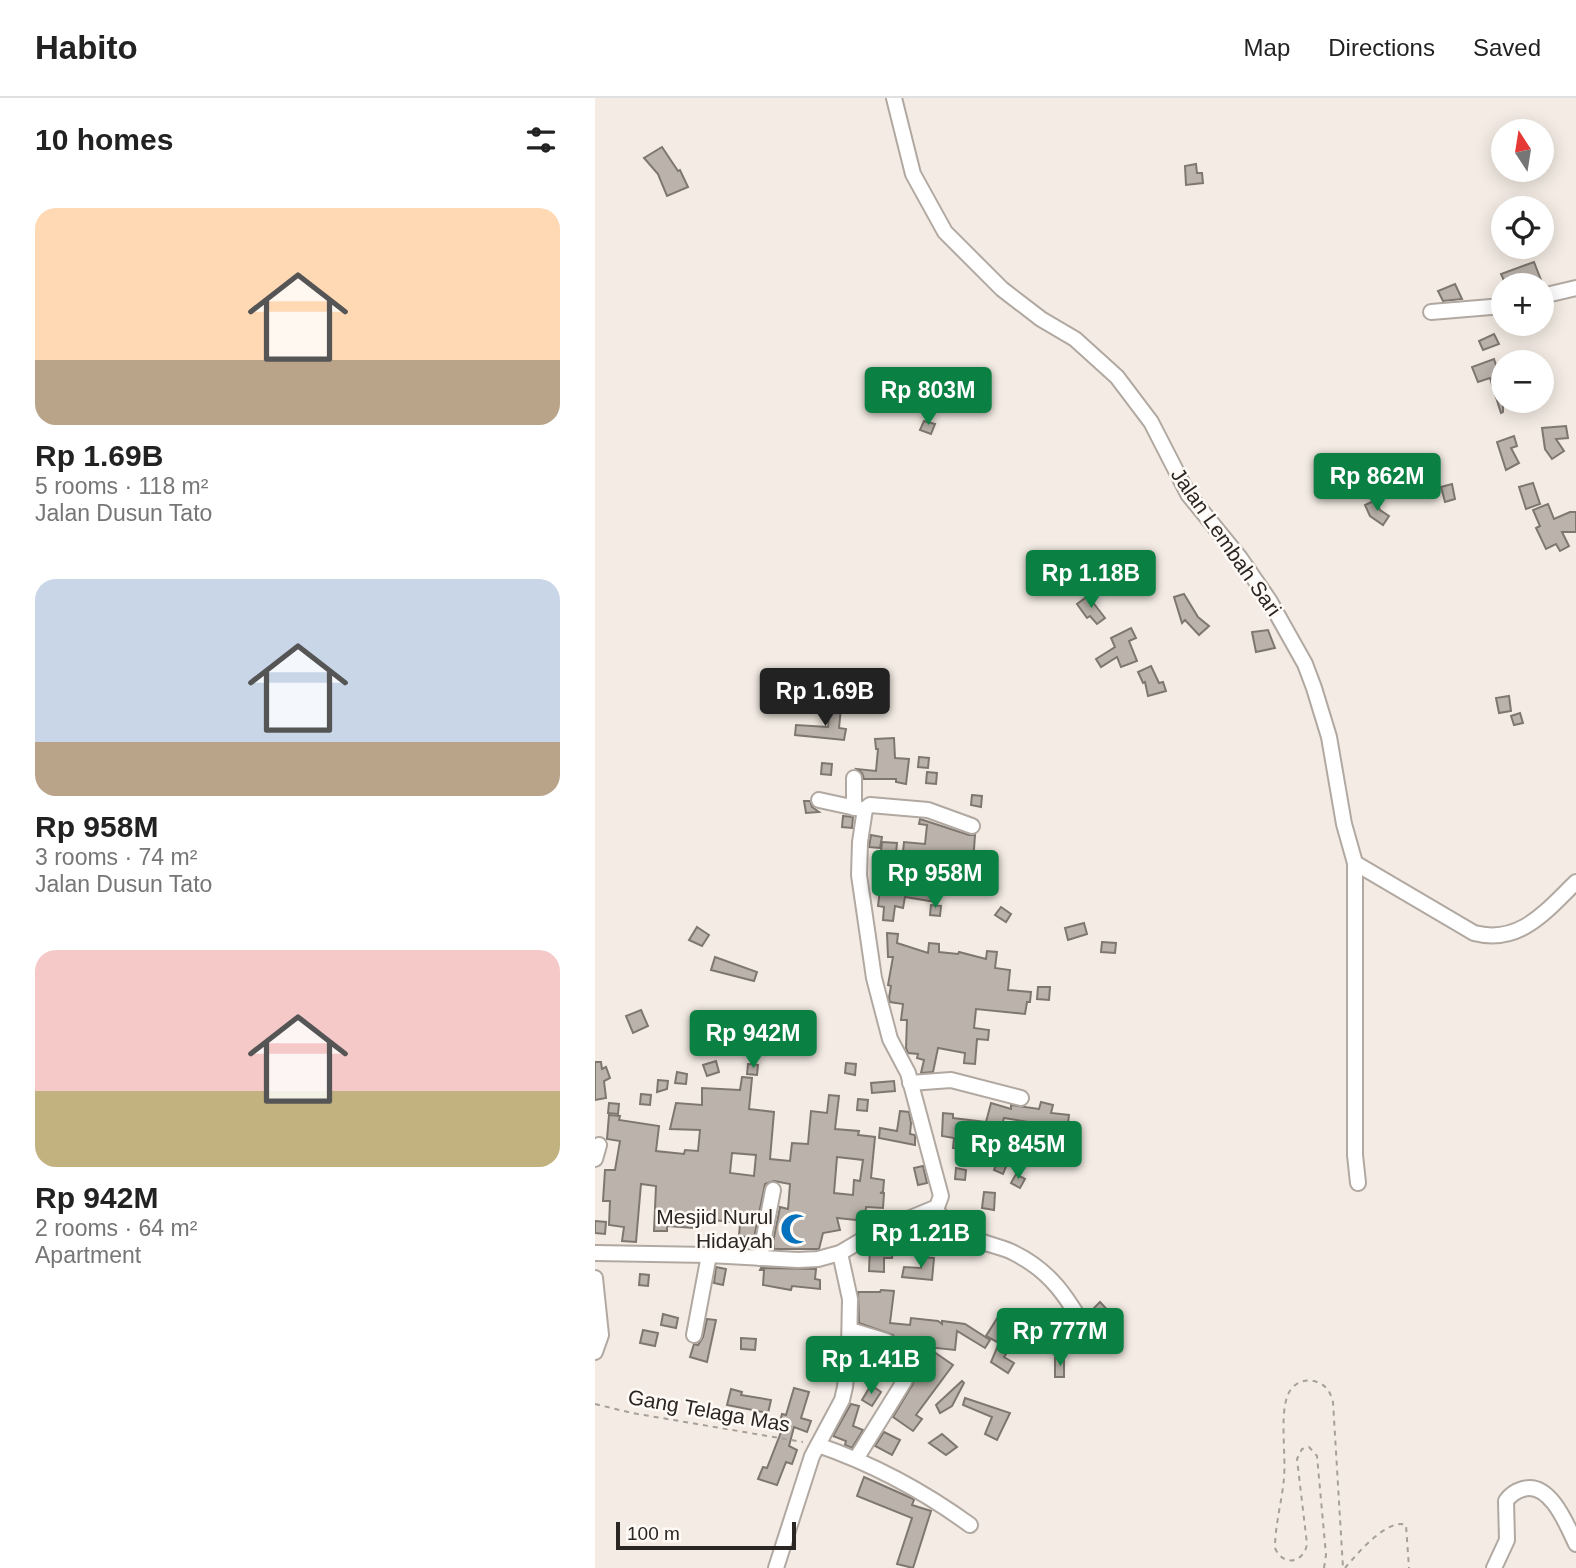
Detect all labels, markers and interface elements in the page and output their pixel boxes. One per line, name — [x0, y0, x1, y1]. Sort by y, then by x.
text: Habito — [35, 29, 138, 66]
text: Map — [1244, 34, 1290, 61]
text: Directions — [1328, 34, 1435, 61]
text: Saved — [1473, 34, 1541, 61]
north arrow — [1491, 119, 1554, 182]
map controls — [1491, 119, 1554, 413]
icon: filters — [522, 121, 560, 159]
text: 10 homes — [35, 123, 173, 156]
button: locate — [1491, 196, 1554, 259]
icon: home — [235, 254, 361, 380]
button: + — [1491, 273, 1554, 336]
button: − — [1491, 350, 1554, 413]
pin: Rp 803M — [863, 368, 993, 427]
text: Rp 803M — [881, 377, 975, 403]
text: Rp 1.69B — [35, 439, 163, 472]
pin: Rp 862M — [1312, 454, 1442, 513]
street label: Jalan Lembah Sari — [1167, 463, 1286, 620]
text: Rp 862M — [1330, 463, 1424, 489]
text: 5 rooms · 118 m² — [35, 473, 208, 499]
text: Jalan Dusun Tato — [35, 500, 212, 526]
pin: Rp 1.18B — [1019, 550, 1163, 610]
text: Rp 1.18B — [1042, 560, 1140, 586]
icon: home — [235, 625, 361, 751]
pin: Rp 1.69B — [753, 668, 897, 728]
text: Rp 1.69B — [776, 678, 874, 704]
text: Rp 958M — [35, 810, 158, 843]
text: 3 rooms · 74 m² — [35, 844, 197, 870]
pin: Rp 958M — [870, 850, 1000, 910]
text: Rp 958M — [888, 860, 982, 886]
text: Jalan Dusun Tato — [35, 871, 212, 897]
icon: home — [235, 996, 361, 1122]
pin: Rp 942M — [688, 1010, 818, 1070]
text: Rp 942M — [706, 1020, 800, 1046]
pin: Rp 845M — [953, 1122, 1083, 1181]
text: Rp 845M — [971, 1131, 1065, 1157]
text: Rp 942M — [35, 1181, 158, 1214]
place label: Mesjid Nurul Hidayah — [656, 1205, 773, 1252]
pin: Rp 1.21B — [849, 1210, 993, 1270]
mosque icon: Mesjid Nurul Hidayah — [779, 1212, 813, 1246]
text: 2 rooms · 64 m² — [35, 1215, 197, 1241]
text: Rp 1.21B — [872, 1220, 970, 1246]
text: Apartment — [35, 1242, 141, 1268]
pin: Rp 777M — [995, 1308, 1125, 1368]
text: Rp 777M — [1013, 1318, 1107, 1344]
pin: Rp 1.41B — [799, 1336, 943, 1396]
text: Rp 1.41B — [822, 1346, 920, 1372]
street label: Gang Telaga Mas — [626, 1385, 792, 1436]
scale bar — [616, 1519, 796, 1551]
text: 100 m — [627, 1523, 680, 1544]

